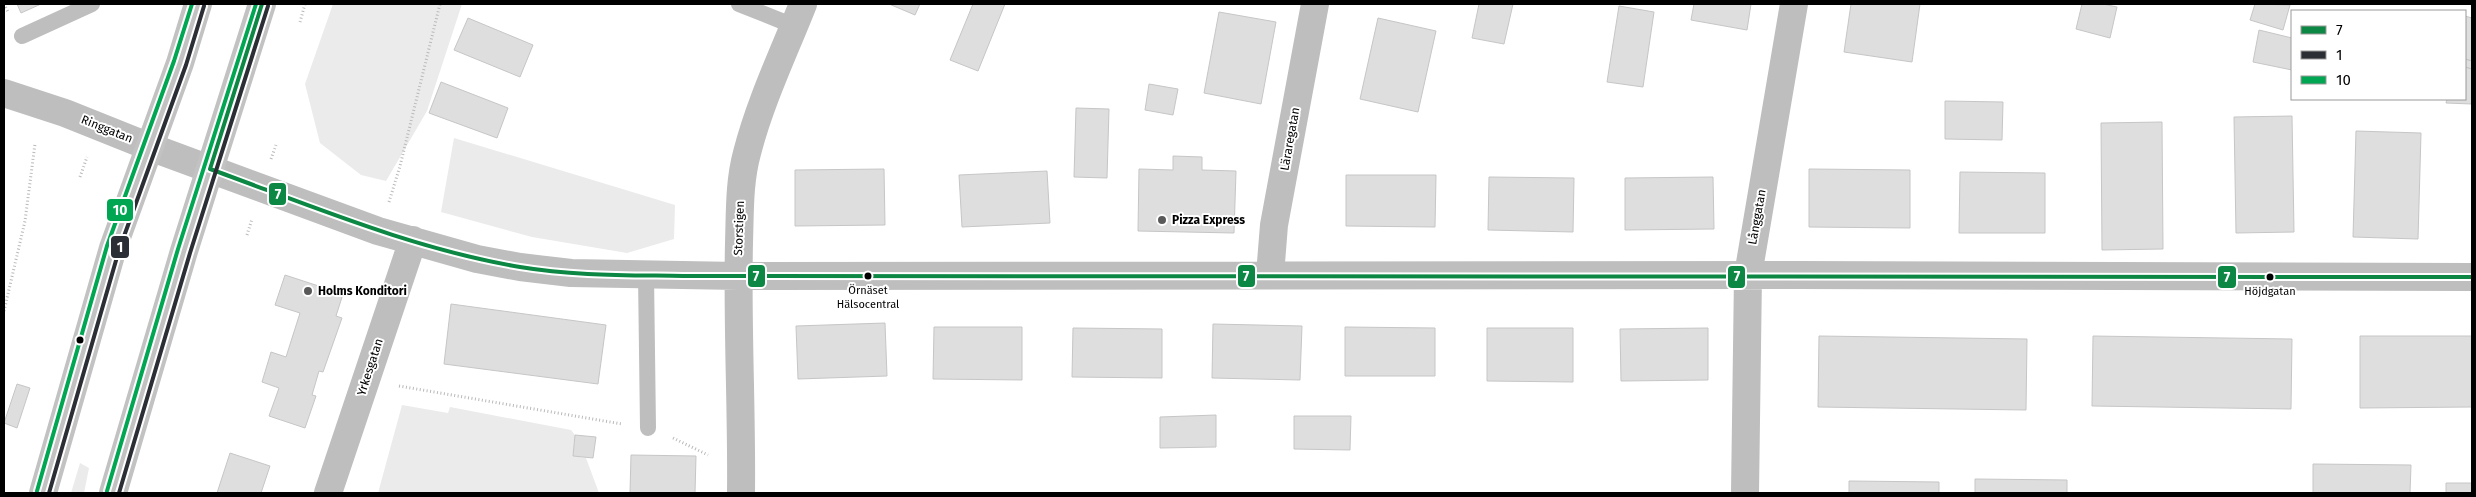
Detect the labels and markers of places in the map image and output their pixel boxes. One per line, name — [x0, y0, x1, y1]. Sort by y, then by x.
place label: Pizza Express — [1172, 213, 1245, 227]
marker: Pizza Express — [1156, 214, 1168, 226]
marker: Örnäset Hälsocentral — [863, 271, 873, 281]
marker: Höjdgatan — [2265, 272, 2275, 282]
place label: Örnäset Hälsocentral — [837, 283, 899, 311]
place label: Holms Konditori — [318, 284, 407, 298]
marker: Holms Konditori — [302, 285, 314, 297]
place label: Höjdgatan — [2244, 285, 2296, 298]
unlabelled marker — [75, 335, 85, 345]

